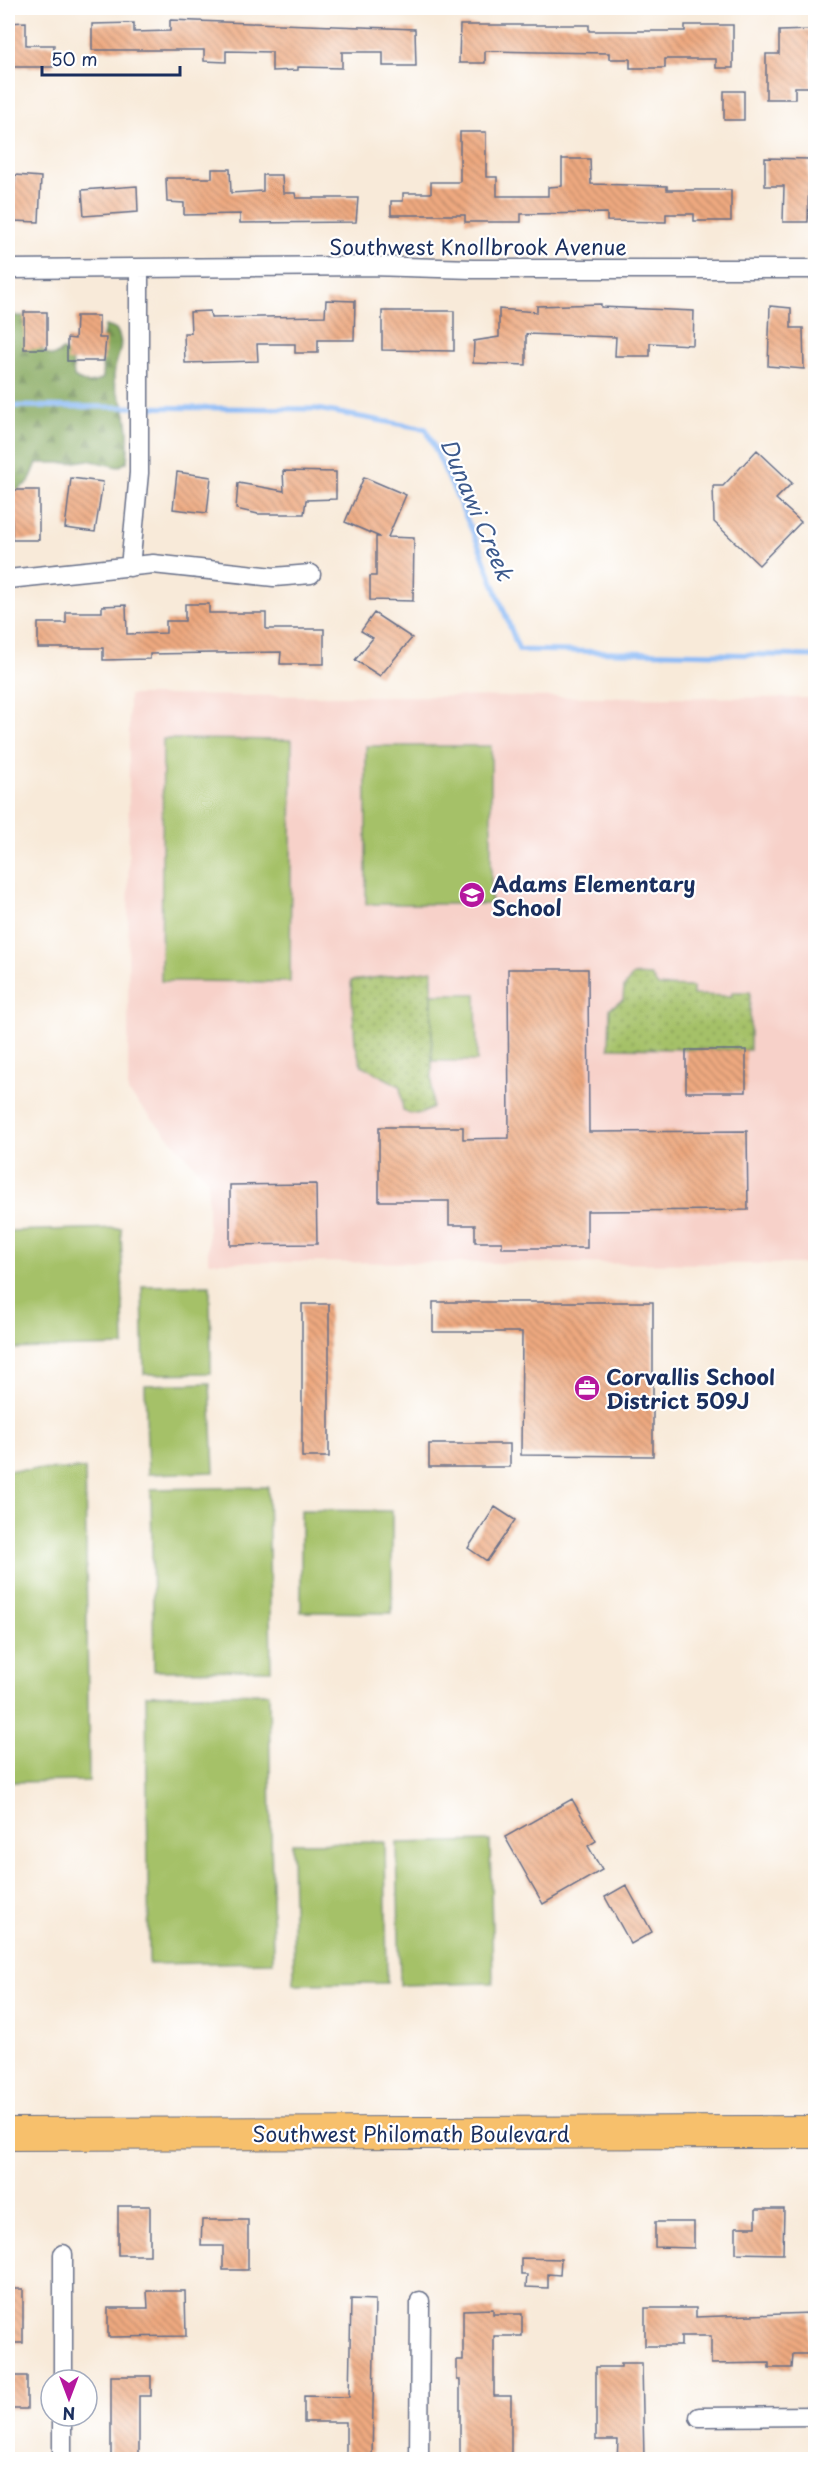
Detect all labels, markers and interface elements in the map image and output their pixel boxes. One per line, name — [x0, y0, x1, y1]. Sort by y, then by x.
scale bar — [42, 39, 180, 77]
text: 50 m — [51, 45, 98, 72]
street label: Southwest Knollbrook Avenue — [329, 230, 627, 262]
water label: Dunawi Creek — [433, 433, 523, 587]
place label: Adams Elementary School — [492, 867, 695, 923]
school or university icon: Adams Elementary School — [457, 880, 487, 910]
place label: Corvallis School District 509J — [606, 1360, 775, 1416]
office icon: Corvallis School District 509J — [572, 1373, 602, 1403]
street label: Southwest Philomath Boulevard — [253, 2117, 570, 2149]
north arrow — [39, 2368, 99, 2428]
text: N — [63, 2402, 75, 2426]

